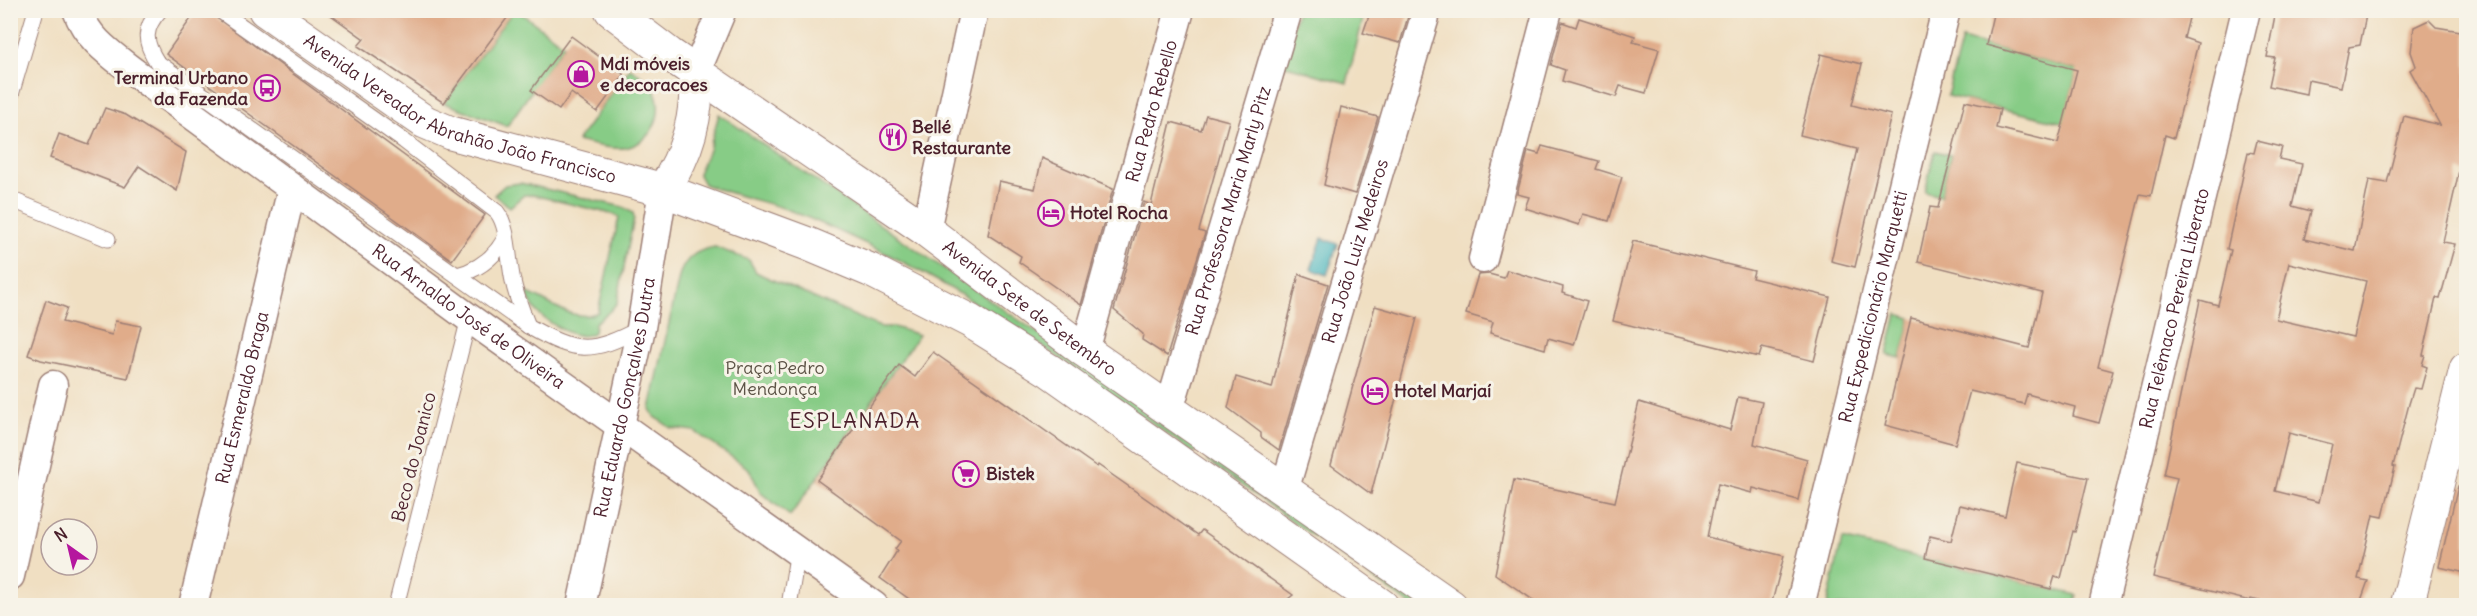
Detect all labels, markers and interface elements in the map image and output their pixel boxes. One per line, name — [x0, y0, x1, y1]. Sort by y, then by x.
street label: Avenida Vereador Abrahão João Francisco — [299, 29, 619, 188]
street label: Rua Pedro Rebello — [1121, 37, 1182, 185]
place label: Mdi móveis e decoracoes — [600, 52, 708, 96]
shop icon: Mdi móveis e decoracoes — [566, 59, 596, 89]
place label: Terminal Urbano da Fazenda — [114, 66, 248, 110]
bus stop icon: Terminal Urbano da Fazenda — [252, 73, 282, 103]
street label: Rua Professora Maria Marly Pitz — [1180, 83, 1276, 338]
place label: Bellé Restaurante — [912, 115, 1011, 159]
restaurant icon: Bellé Restaurante — [878, 122, 908, 152]
street label: Rua João Luiz Medeiros — [1316, 156, 1393, 346]
street label: Rua Telêmaco Pereira Liberato — [2134, 186, 2214, 431]
street label: Rua Expedicionário Marquetti — [1833, 188, 1912, 425]
hotel icon: Hotel Rocha — [1036, 198, 1066, 228]
place label: Hotel Rocha — [1070, 201, 1168, 224]
street label: Avenida Sete de Setembro — [938, 235, 1121, 381]
street label: Rua Arnaldo José de Oliveira — [368, 239, 570, 394]
street label: Rua Eduardo Gonçalves Dutra — [588, 276, 660, 520]
street label: Rua Esmeraldo Braga — [210, 309, 273, 486]
park label: Praça Pedro Mendonça — [725, 356, 825, 400]
hotel icon: Hotel Marjaí — [1360, 376, 1390, 406]
place label: Hotel Marjaí — [1394, 379, 1491, 402]
street label: Beco do Joanico — [386, 390, 441, 524]
district label: ESPLANADA — [789, 407, 921, 434]
supermarket icon: Bistek — [951, 459, 981, 489]
place label: Bistek — [986, 462, 1035, 485]
north arrow — [39, 517, 99, 577]
text: N — [50, 523, 71, 546]

